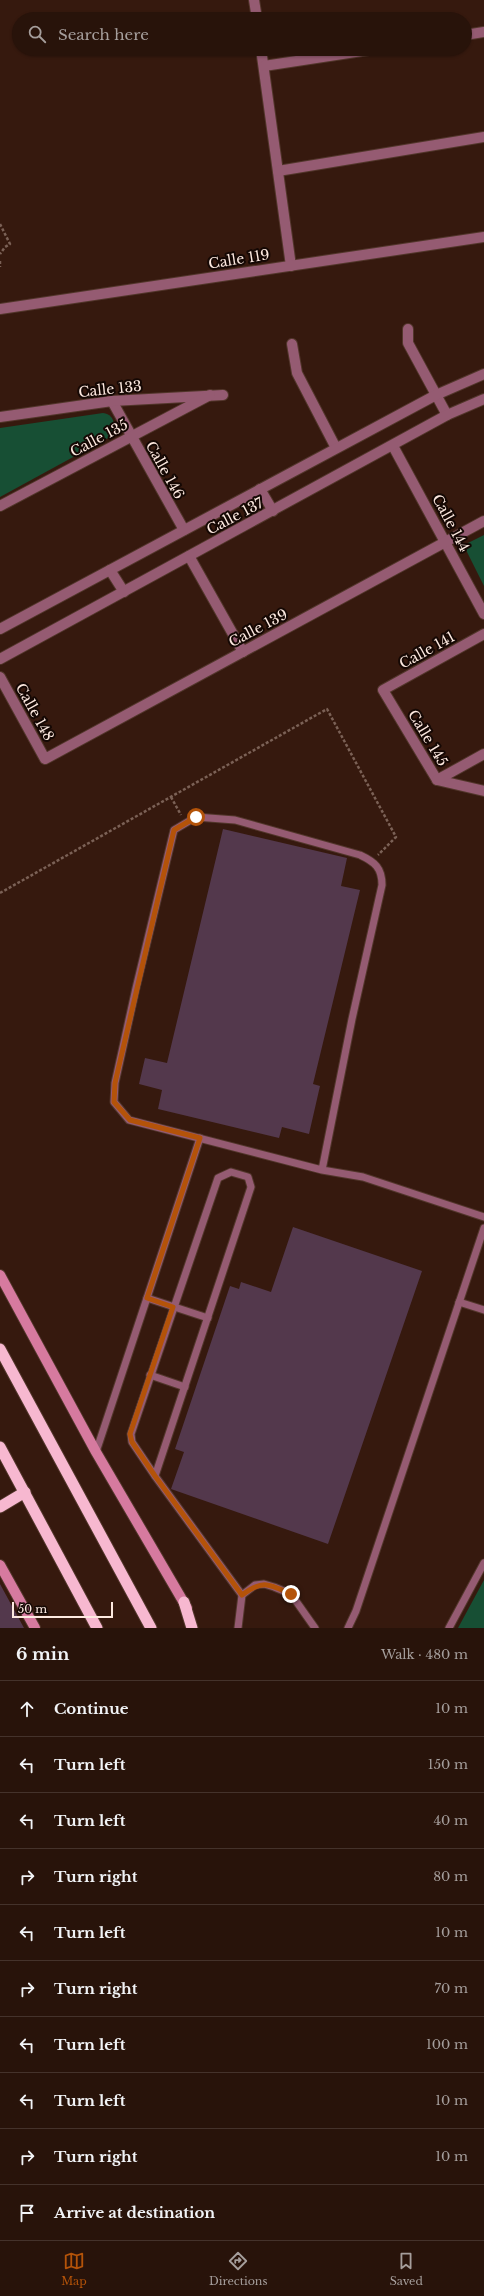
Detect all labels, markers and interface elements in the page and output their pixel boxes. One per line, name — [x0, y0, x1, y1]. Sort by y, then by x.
search box — [12, 12, 472, 56]
icon: search — [26, 23, 48, 45]
text: Search here — [58, 25, 149, 44]
street label: Calle 119 — [207, 245, 271, 273]
street label: Calle 133 — [77, 377, 143, 401]
street label: Calle 135 — [67, 415, 131, 461]
street label: Calle 146 — [142, 438, 188, 502]
street label: Calle 144 — [428, 491, 474, 555]
street label: Calle 137 — [203, 493, 267, 539]
street label: Calle 139 — [226, 605, 290, 651]
street label: Calle 141 — [396, 627, 458, 673]
street label: Calle 148 — [12, 680, 58, 744]
street label: Calle 145 — [404, 707, 452, 769]
route start — [187, 808, 205, 826]
route end — [282, 1585, 300, 1603]
scale bar — [12, 1600, 113, 1619]
text: 50 m — [18, 1602, 47, 1616]
text: 6 min — [16, 1644, 69, 1665]
text: Walk · 480 m — [381, 1646, 468, 1663]
icon: ahead — [16, 1698, 38, 1720]
text: Continue — [54, 1699, 129, 1718]
text: 10 m — [435, 1700, 468, 1717]
icon: left — [16, 1754, 38, 1776]
text: Turn left — [54, 1755, 125, 1774]
text: 150 m — [428, 1756, 468, 1773]
icon: left — [16, 1810, 38, 1832]
text: Turn left — [54, 1811, 125, 1830]
text: 40 m — [433, 1812, 468, 1829]
icon: right — [16, 1866, 38, 1888]
text: Turn right — [54, 1867, 137, 1886]
text: 80 m — [433, 1868, 468, 1885]
icon: left — [16, 1922, 38, 1944]
text: Turn left — [54, 1923, 125, 1942]
text: 10 m — [435, 1924, 468, 1941]
icon: right — [16, 1978, 38, 2000]
text: Turn right — [54, 1979, 137, 1998]
text: 70 m — [435, 1980, 468, 1997]
icon: left — [16, 2034, 38, 2056]
text: Turn left — [54, 2035, 125, 2054]
text: 100 m — [426, 2036, 468, 2053]
icon: left — [16, 2090, 38, 2112]
text: Turn left — [54, 2091, 125, 2110]
text: 10 m — [435, 2092, 468, 2109]
icon: right — [16, 2146, 38, 2168]
text: Turn right — [54, 2147, 137, 2166]
text: 10 m — [435, 2148, 468, 2165]
icon: arrive — [16, 2202, 38, 2224]
text: Arrive at destination — [54, 2203, 215, 2222]
tab: Map — [61, 2250, 87, 2288]
tab: Directions — [209, 2250, 267, 2288]
tab: Saved — [390, 2250, 423, 2288]

